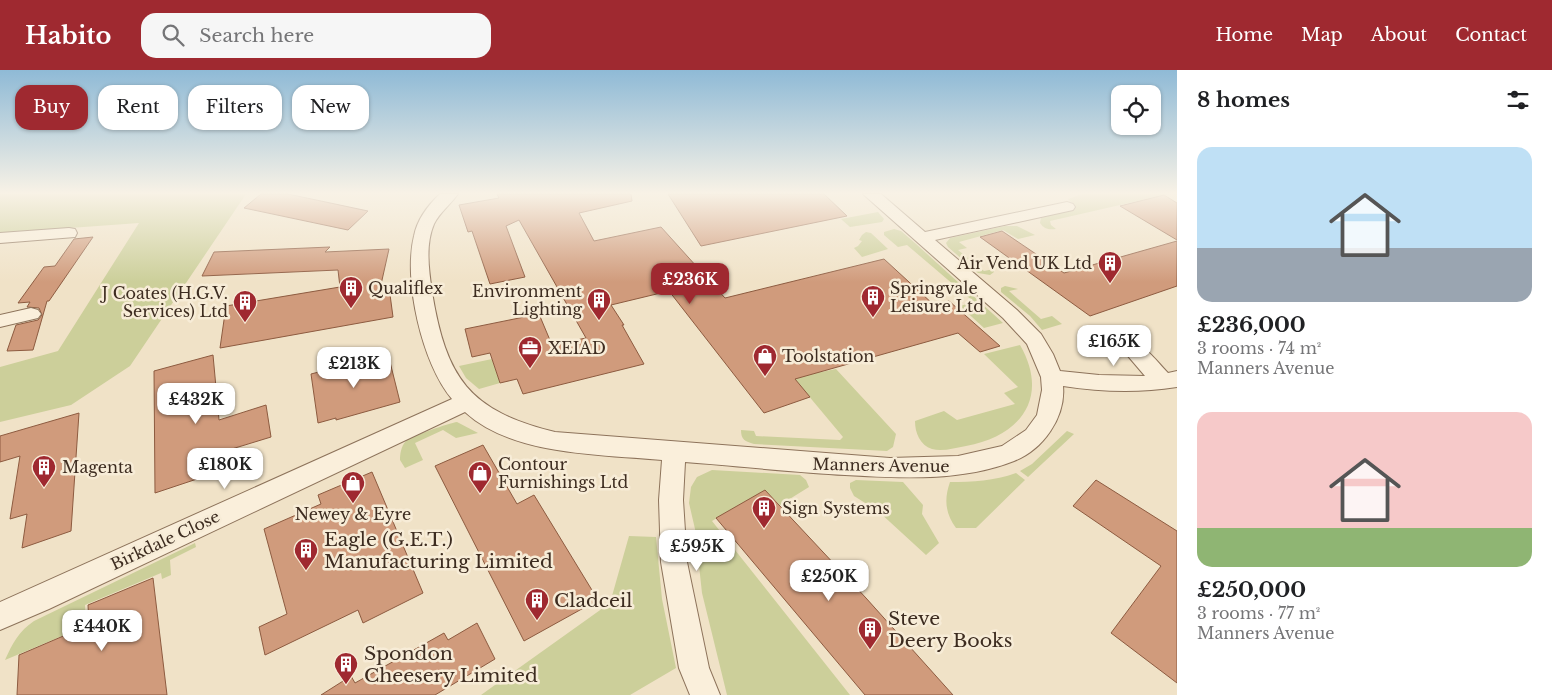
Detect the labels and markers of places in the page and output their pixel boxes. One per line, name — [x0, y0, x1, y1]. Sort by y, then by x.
building icon: Air Vend UK Ltd — [1097, 250, 1123, 284]
place label: Air Vend UK Ltd — [956, 253, 1092, 273]
pin: £236K — [655, 262, 725, 305]
building icon: Qualiflex — [338, 275, 364, 309]
place label: Qualiflex — [368, 278, 443, 298]
place label: Springvale Leisure Ltd — [890, 278, 984, 316]
place label: Environment Lighting — [472, 281, 582, 319]
place label: J Coates (H.G.V. Services) Ltd — [100, 283, 228, 321]
building icon: Springvale Leisure Ltd — [860, 284, 886, 318]
building icon: Environment Lighting — [586, 287, 612, 321]
building icon: J Coates (H.G.V. Services) Ltd — [232, 289, 258, 323]
pin: £165K — [1079, 324, 1149, 367]
office icon: XEIAD — [517, 335, 543, 369]
place label: XEIAD — [548, 338, 606, 358]
shop icon: Toolstation — [752, 343, 778, 377]
pin: £213K — [319, 346, 389, 389]
place label: Toolstation — [782, 346, 874, 366]
pin: £432K — [161, 382, 231, 425]
pin: £180K — [190, 448, 260, 490]
building icon: Magenta — [31, 454, 57, 488]
place label: Contour Furnishings Ltd — [498, 454, 628, 492]
place label: Magenta — [62, 457, 133, 477]
shop icon: Contour Furnishings Ltd — [467, 460, 493, 494]
shop icon: Newey & Eyre — [340, 470, 366, 504]
building icon: Sign Systems — [751, 495, 777, 529]
place label: Sign Systems — [782, 498, 890, 518]
place label: Newey & Eyre — [295, 504, 411, 524]
place label: Eagle (G.E.T.) Manufacturing Limited — [324, 528, 553, 573]
pin: £595K — [662, 530, 732, 572]
building icon: Eagle (G.E.T.) Manufacturing Limited — [293, 537, 319, 571]
pin: £250K — [794, 560, 864, 602]
building icon: Cladceil — [524, 587, 550, 621]
place label: Cladceil — [554, 589, 633, 612]
place label: Steve Deery Books — [888, 607, 1012, 652]
pin: £440K — [67, 610, 137, 652]
building icon: Steve Deery Books — [857, 616, 883, 650]
place label: Spondon Cheesery Limited — [364, 642, 538, 687]
building icon: Spondon Cheesery Limited — [333, 651, 359, 685]

